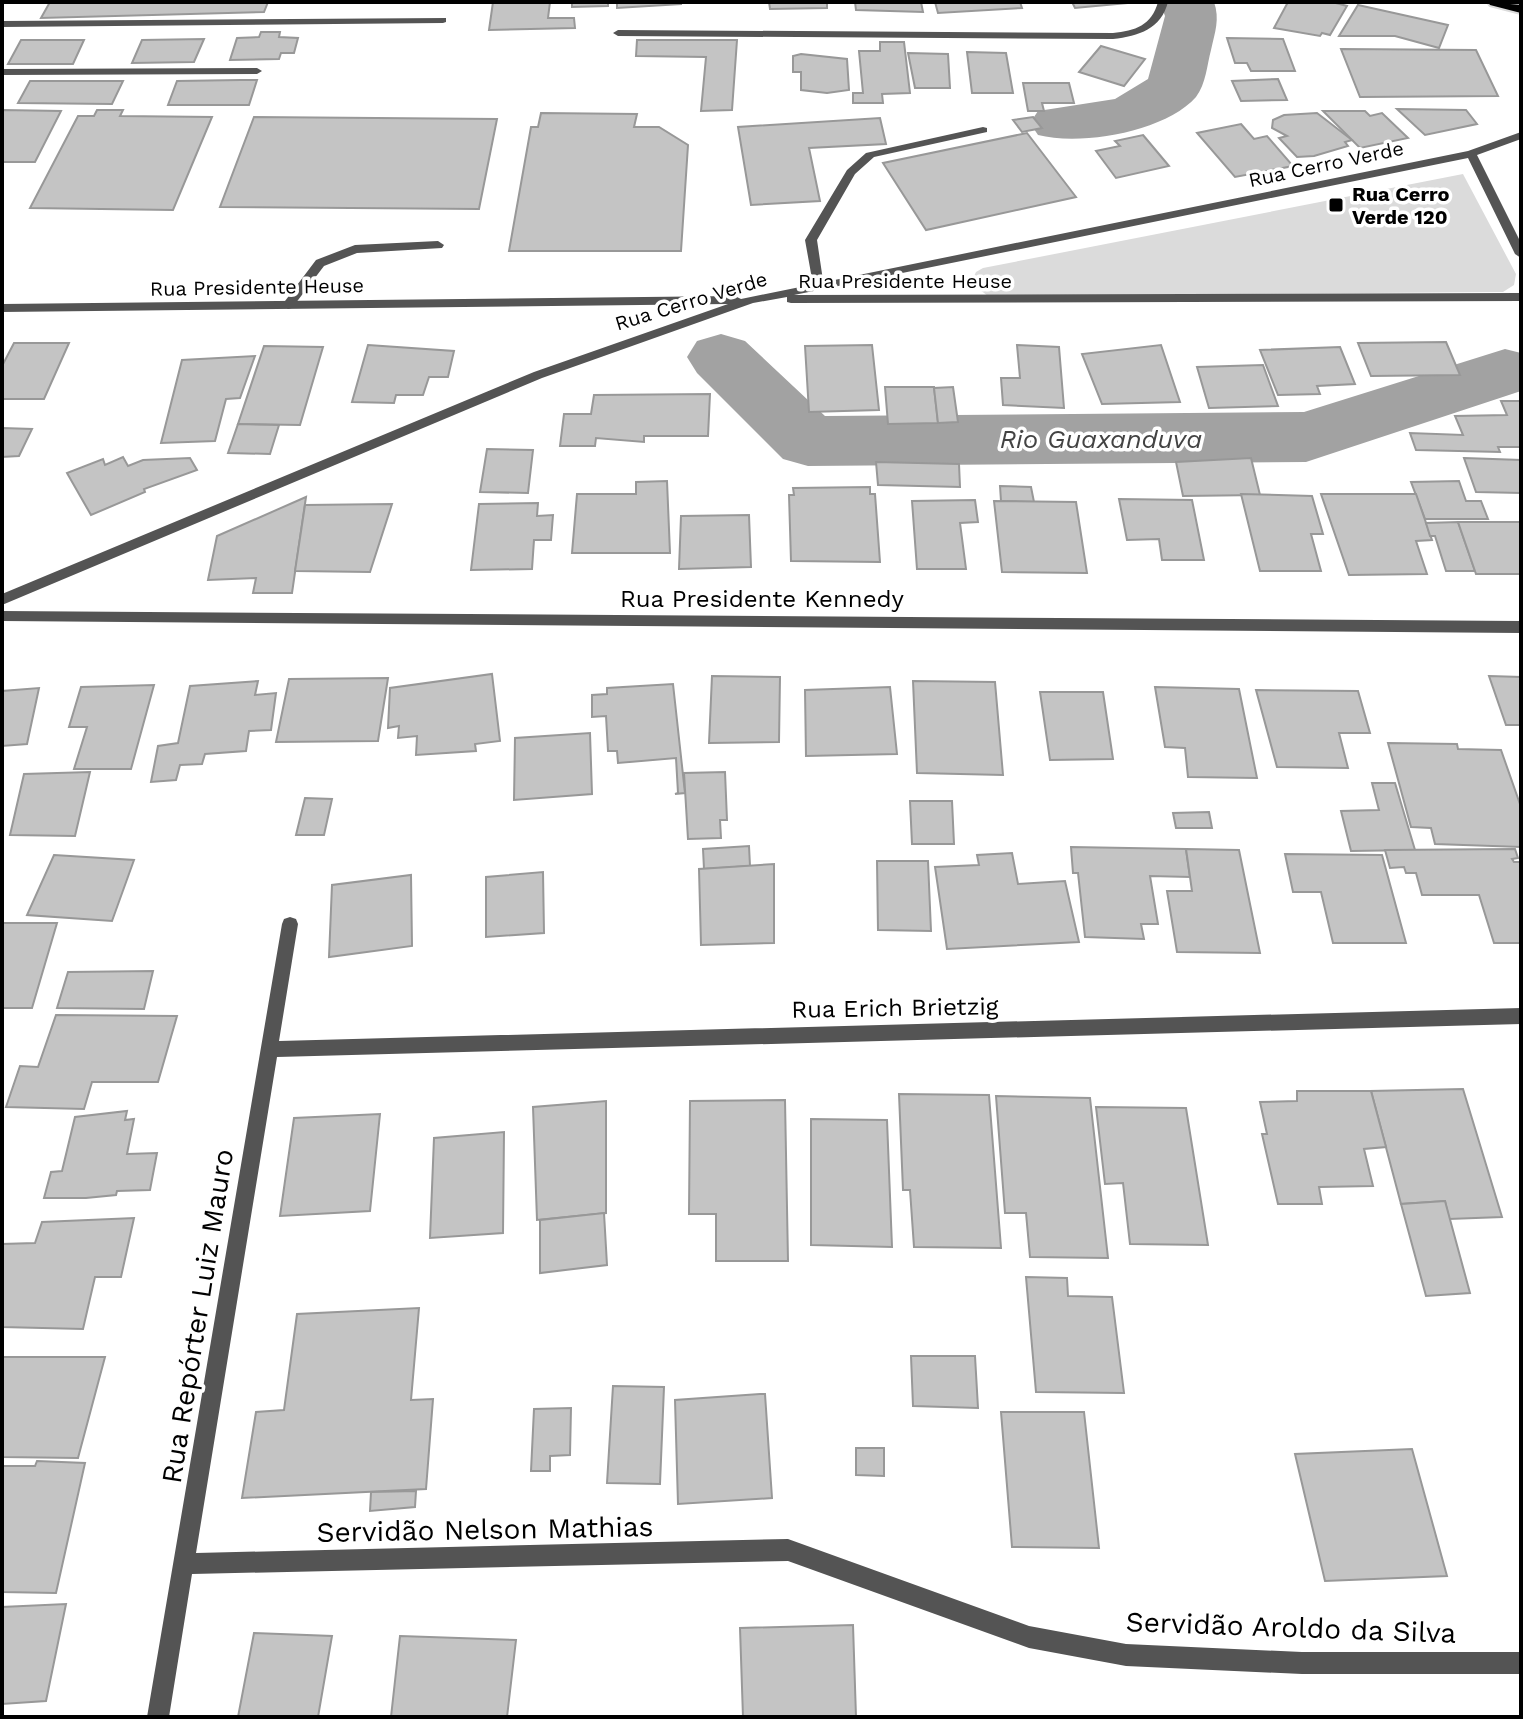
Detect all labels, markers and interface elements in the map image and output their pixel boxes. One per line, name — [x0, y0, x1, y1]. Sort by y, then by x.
street label: Rua Cerro Verde — [1246, 136, 1406, 192]
place label: Rua Cerro Verde 120 — [1352, 182, 1449, 229]
marker: Rua Cerro Verde 120 — [1327, 196, 1345, 214]
street label: Rua Cerro Verde — [612, 266, 770, 336]
street label: Rua Presidente Heuse — [798, 269, 1012, 293]
street label: Rua Presidente Heuse — [150, 273, 364, 301]
water label: Rio Guaxanduva — [1000, 424, 1202, 454]
street label: Rua Presidente Kennedy — [620, 585, 905, 613]
street label: Rua Erich Brietzig — [791, 992, 999, 1024]
street label: Rua Repórter Luiz Mauro — [155, 1147, 240, 1486]
street label: Servidão Nelson Mathias — [316, 1510, 654, 1549]
street label: Servidão Aroldo da Silva — [1125, 1605, 1457, 1650]

